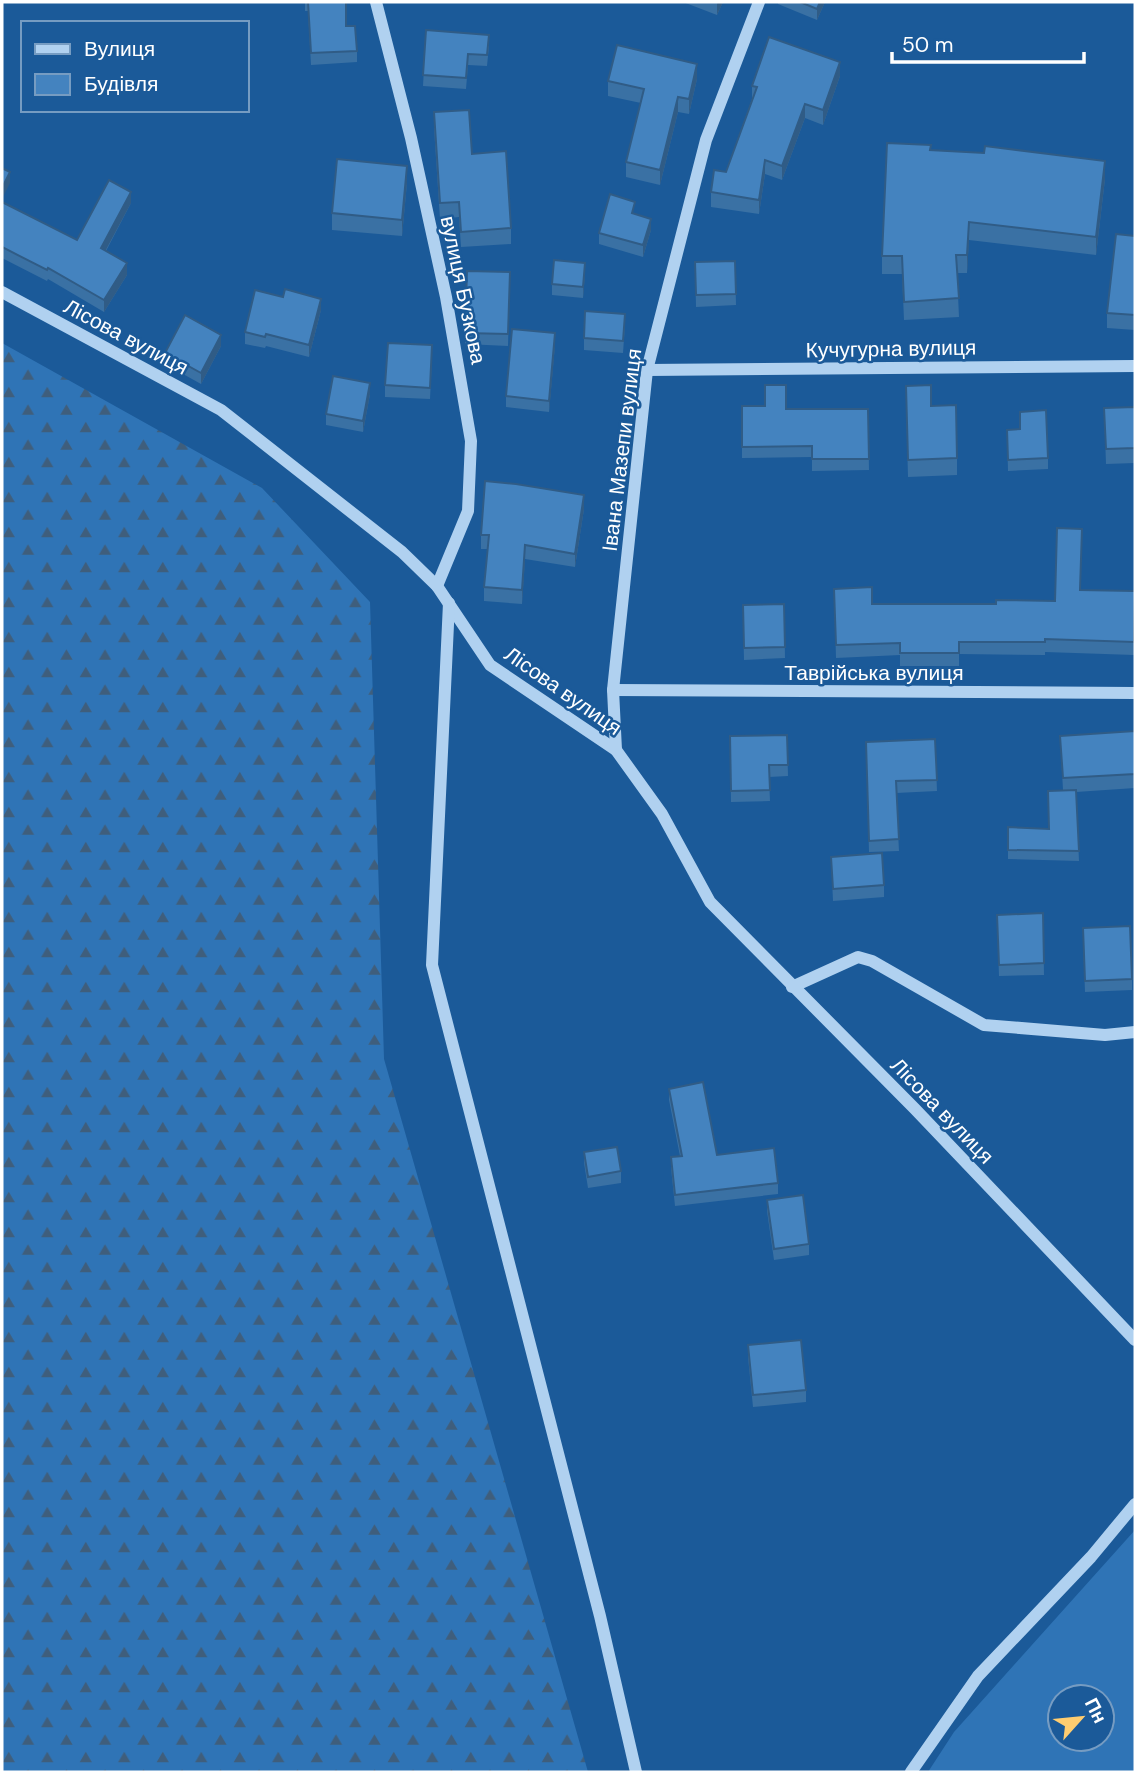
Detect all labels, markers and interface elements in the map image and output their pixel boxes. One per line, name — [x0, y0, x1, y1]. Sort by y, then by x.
legend — [21, 21, 248, 112]
scale bar — [892, 21, 1084, 65]
text: 50 m — [902, 31, 953, 59]
text: Вулиця — [84, 35, 155, 63]
text: Будівля — [84, 70, 158, 98]
street label: вулиця Бузкова — [434, 213, 492, 367]
street label: Лісова вулиця — [59, 292, 193, 382]
street label: Кучугурна вулиця — [805, 334, 977, 364]
street label: Івана Мазепи вулиця — [596, 347, 648, 553]
street label: Лісова вулиця — [499, 640, 627, 742]
street label: Таврійська вулиця — [784, 659, 964, 687]
street label: Лісова вулиця — [884, 1052, 1000, 1170]
north arrow — [1046, 1683, 1116, 1753]
text: Пн — [1079, 1694, 1113, 1727]

